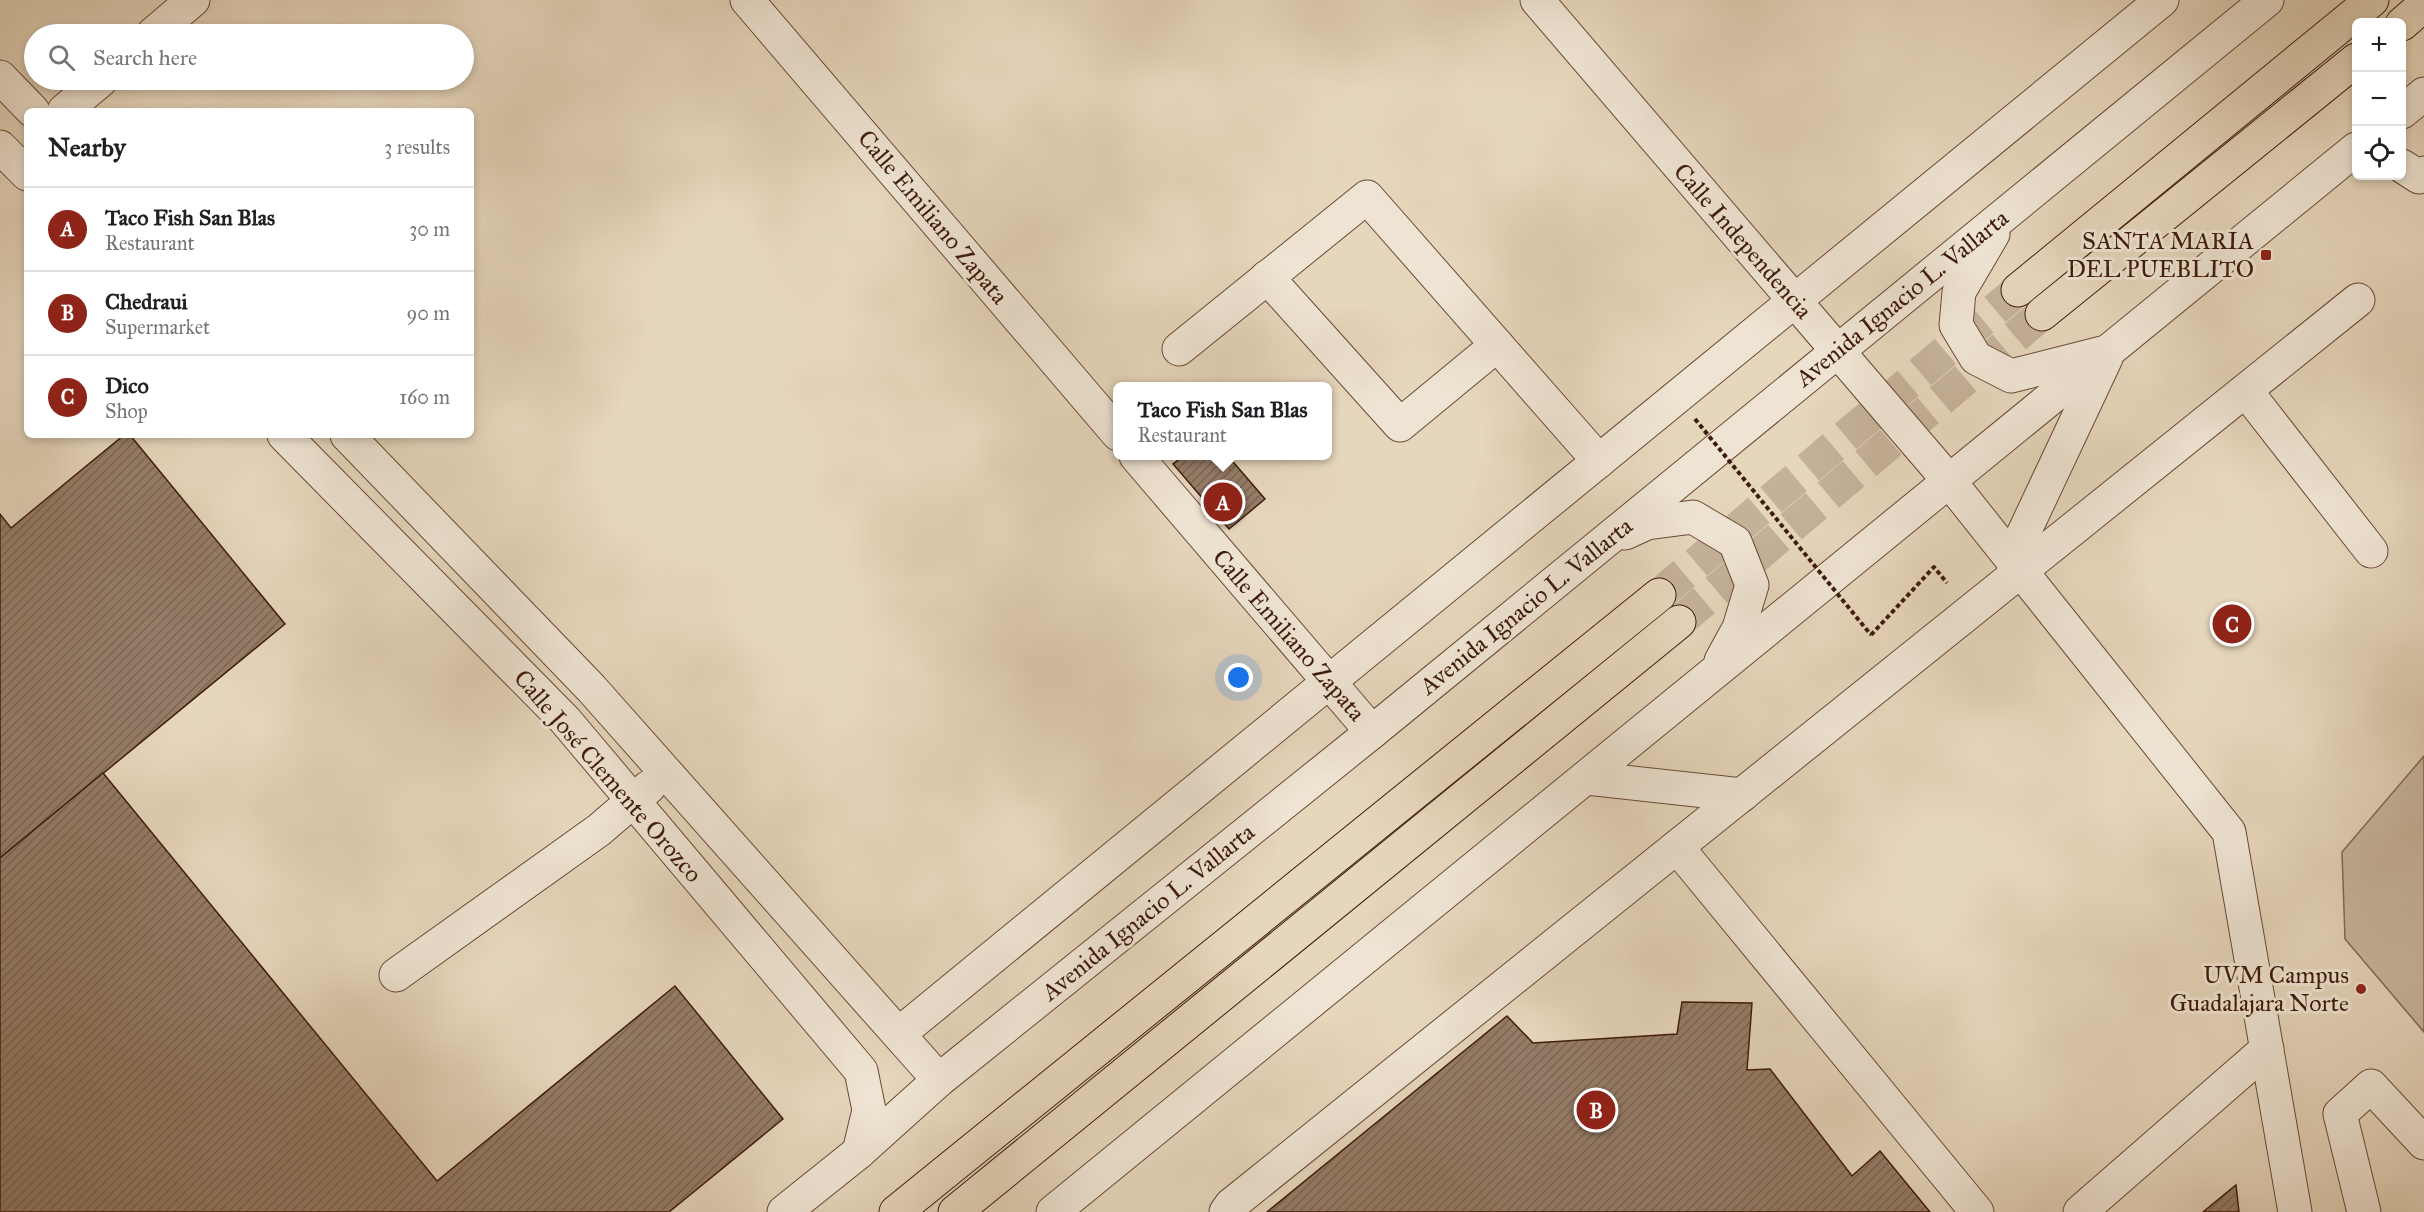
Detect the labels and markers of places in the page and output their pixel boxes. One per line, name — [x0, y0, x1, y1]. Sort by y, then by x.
place label: SANTA MARIA DEL PUEBLITO — [2067, 226, 2254, 284]
marker: SANTA MARIA DEL PUEBLITO — [2259, 248, 2273, 262]
pin: A — [1204, 480, 1242, 524]
pin: C — [2212, 602, 2252, 646]
place label: UVM Campus Guadalajara Norte — [2170, 960, 2349, 1018]
marker: UVM Campus Guadalajara Norte — [2354, 982, 2368, 996]
pin: B — [1576, 1088, 1616, 1132]

